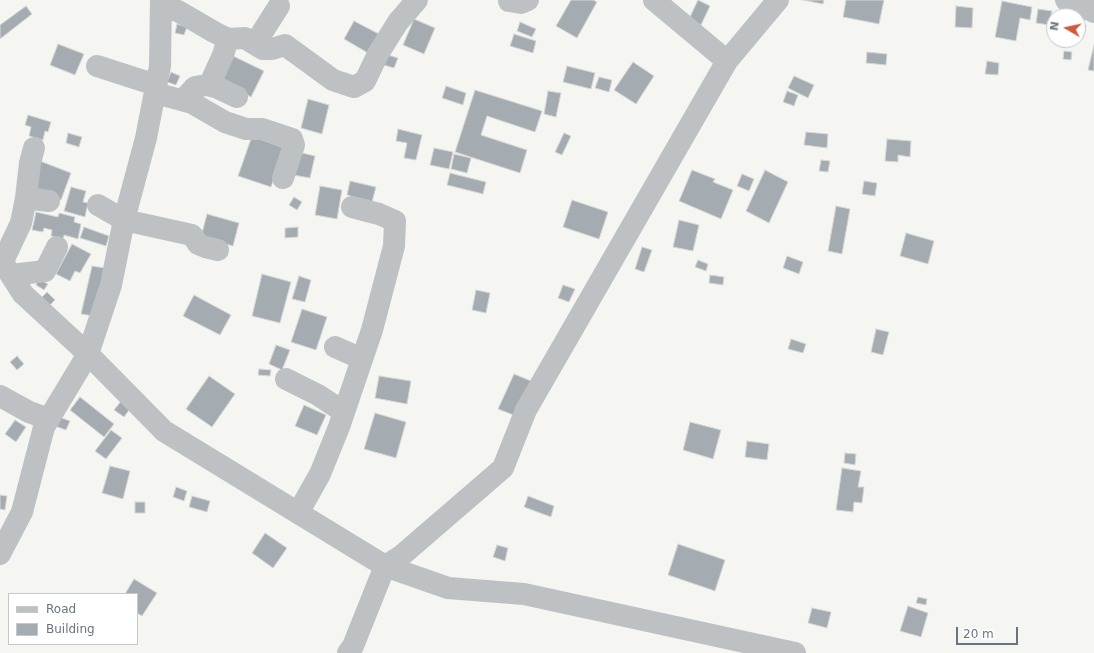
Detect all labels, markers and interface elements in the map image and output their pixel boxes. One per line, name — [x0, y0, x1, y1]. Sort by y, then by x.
north arrow — [1046, 8, 1086, 48]
text: N — [1048, 21, 1062, 32]
legend — [8, 593, 138, 645]
text: Road — [46, 602, 76, 616]
scale bar — [958, 619, 1020, 645]
text: Building — [46, 622, 95, 636]
text: 20 m — [963, 627, 994, 641]

